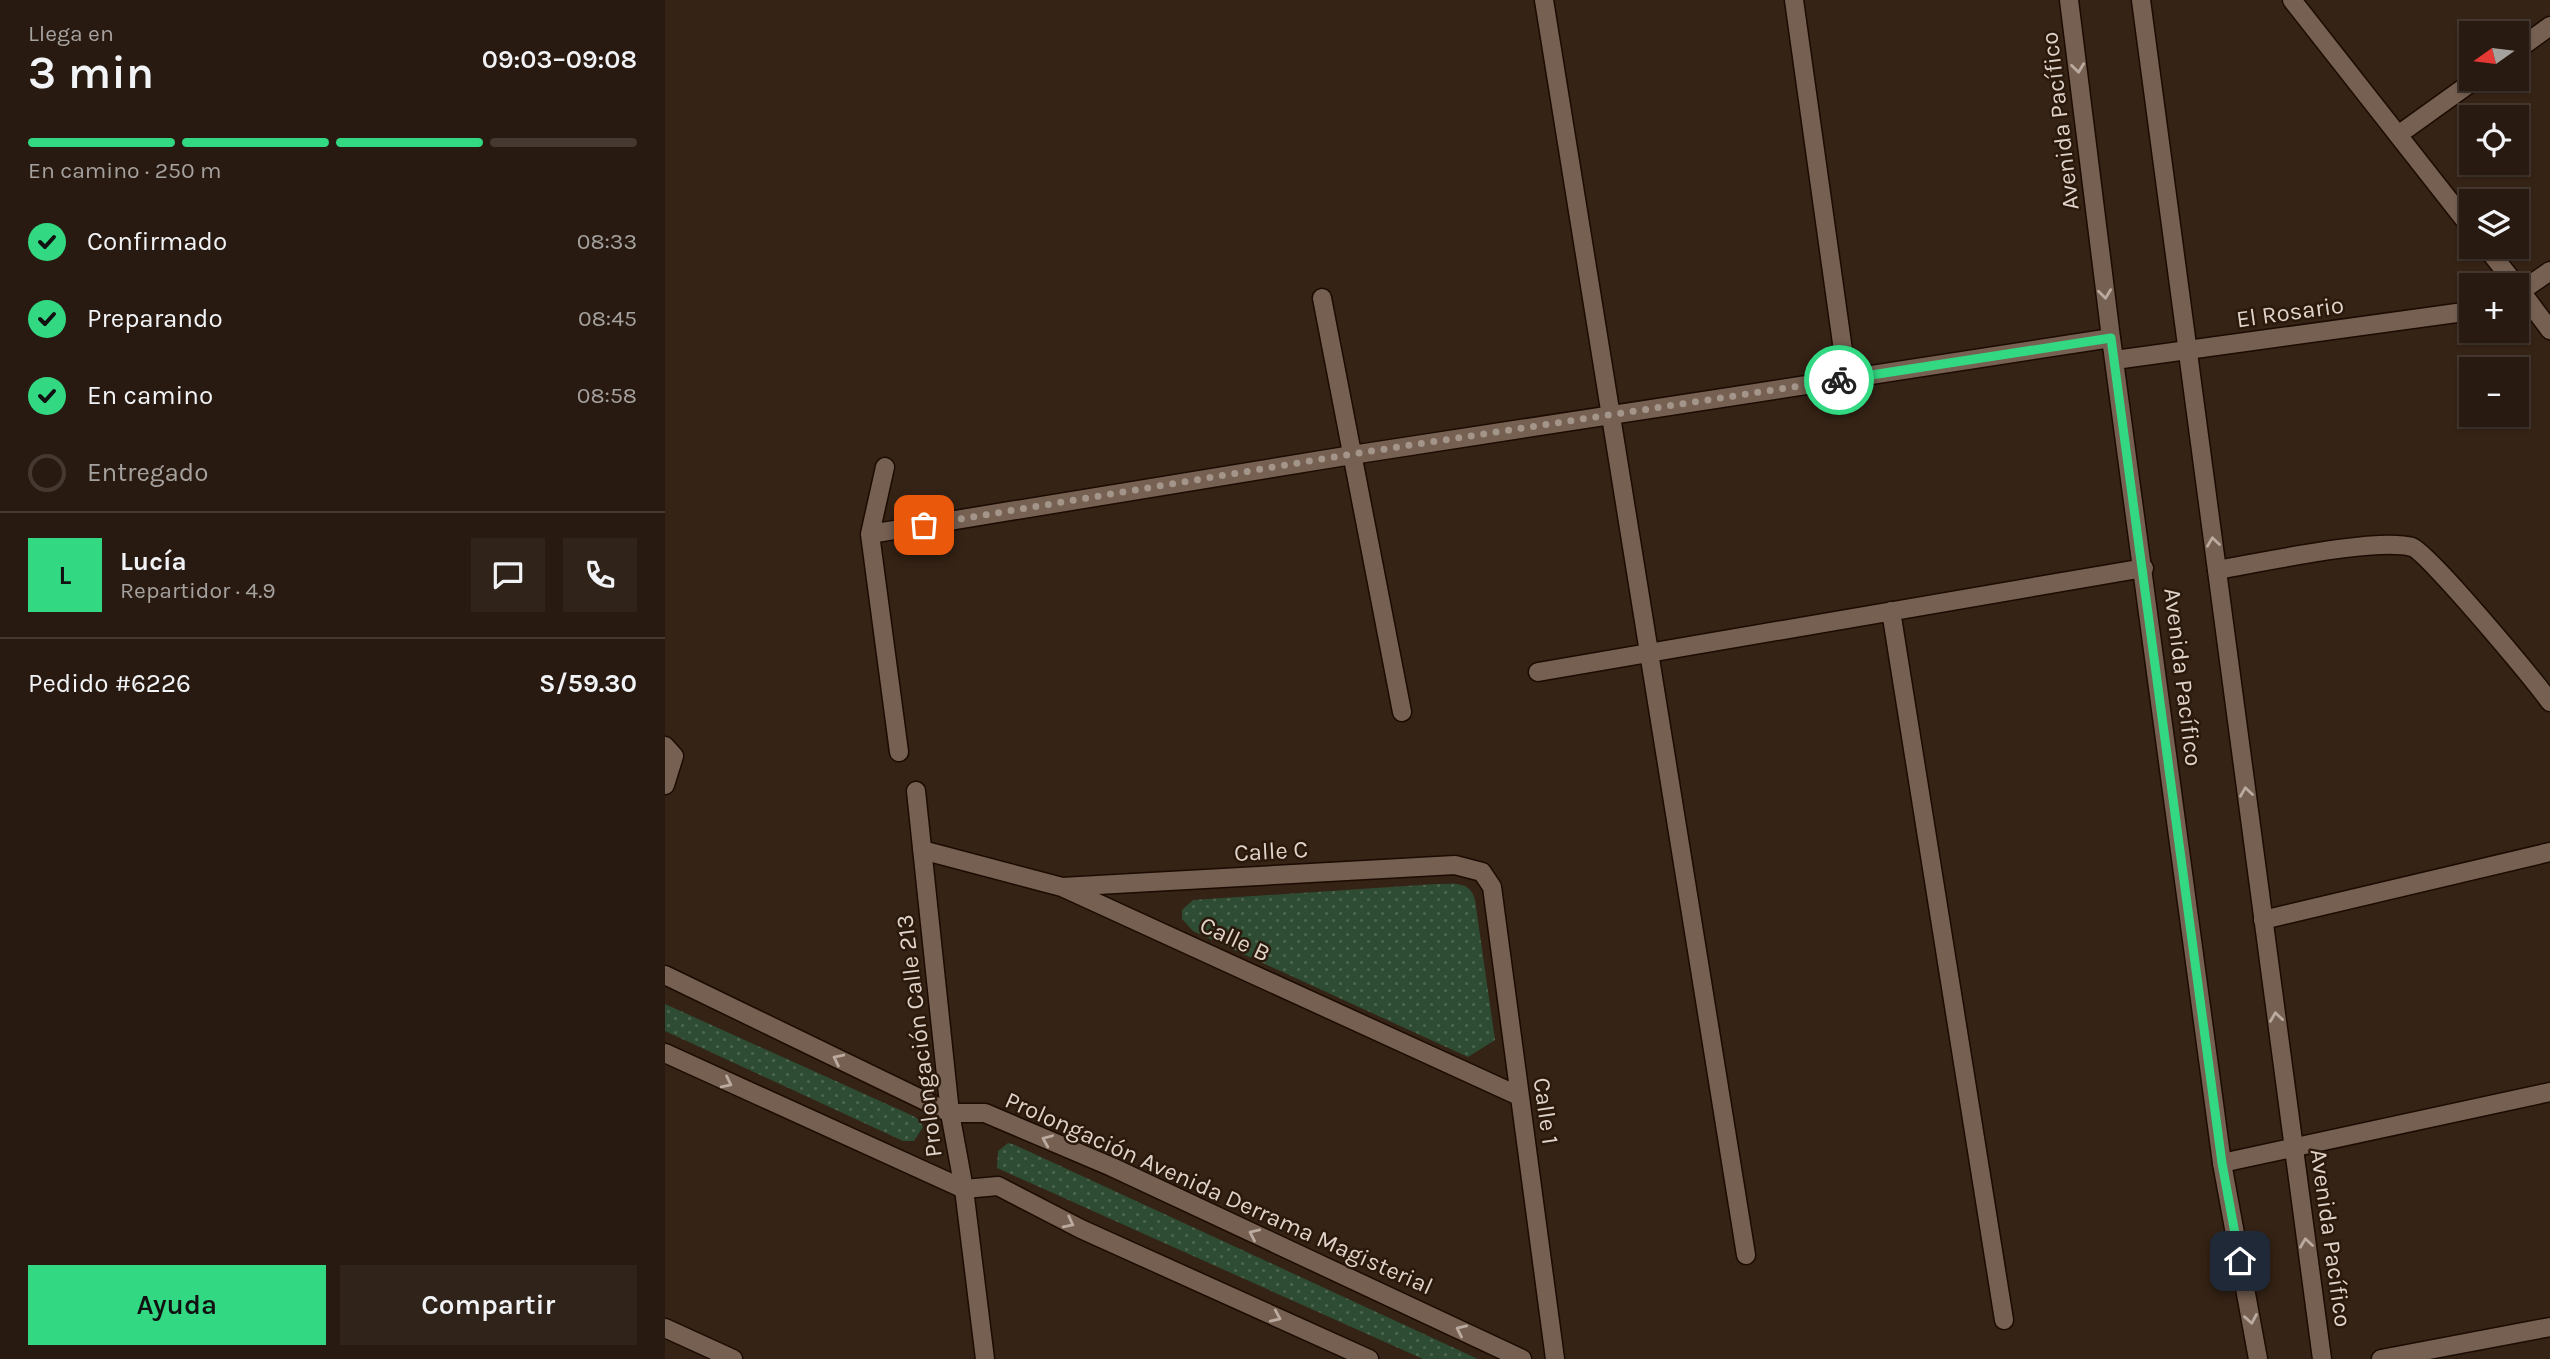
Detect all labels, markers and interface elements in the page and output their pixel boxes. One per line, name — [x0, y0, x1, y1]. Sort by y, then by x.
text: Llega en — [28, 20, 114, 47]
north arrow — [2459, 21, 2529, 91]
map controls — [2459, 21, 2529, 427]
street label: Avenida Pacífico — [2035, 30, 2085, 212]
text: 09:03–09:08 — [482, 44, 637, 75]
text: 3 min — [28, 46, 154, 100]
one-way arrow — [2070, 62, 2085, 74]
button: locate — [2459, 105, 2529, 175]
text: En camino · 250 m — [28, 157, 222, 184]
button: layers — [2459, 189, 2529, 259]
icon: check — [28, 223, 66, 261]
text: Confirmado — [87, 226, 227, 257]
text: 08:33 — [577, 228, 637, 255]
button: + — [2459, 273, 2529, 343]
one-way arrow — [2098, 288, 2113, 299]
street label: El Rosario — [2234, 291, 2346, 333]
icon: check — [28, 300, 66, 338]
text: Preparando — [87, 303, 223, 334]
text: 08:45 — [578, 305, 637, 332]
courier — [1804, 345, 1874, 415]
button: − — [2459, 357, 2529, 427]
icon: bike — [1820, 361, 1858, 399]
icon: check — [28, 377, 66, 415]
text: En camino — [87, 380, 213, 411]
text: 08:58 — [577, 382, 637, 409]
text: Entregado — [87, 457, 208, 488]
pin — [894, 495, 954, 555]
icon: bag — [905, 506, 943, 544]
one-way arrow — [2206, 536, 2221, 548]
button: chat — [471, 538, 545, 612]
button: phone — [563, 538, 637, 612]
text: Lucía — [120, 546, 187, 577]
text: L — [59, 560, 71, 591]
text: Repartidor · 4.9 — [120, 577, 276, 604]
street label: Avenida Pacífico — [2158, 586, 2208, 768]
text: Pedido #6226 — [28, 668, 191, 699]
text: S/59.30 — [539, 668, 637, 699]
one-way arrow — [2239, 786, 2254, 798]
street label: Calle C — [1233, 835, 1309, 867]
street label: Calle B — [1195, 911, 1275, 967]
street label: Prolongación Calle 213 — [890, 913, 948, 1159]
one-way arrow — [2269, 1011, 2284, 1023]
one-way arrow — [833, 1053, 845, 1067]
one-way arrow — [719, 1074, 732, 1088]
street label: Calle 1 — [1527, 1076, 1565, 1146]
street label: Prolongación Avenida Derrama Magisterial — [1001, 1086, 1437, 1300]
one-way arrow — [1042, 1134, 1055, 1148]
street label: Avenida Pacífico — [2305, 1147, 2357, 1329]
one-way arrow — [1062, 1214, 1074, 1228]
one-way arrow — [1249, 1228, 1262, 1242]
pin — [2210, 1231, 2270, 1291]
one-way arrow — [2299, 1237, 2314, 1249]
icon: home — [2221, 1242, 2259, 1280]
button: Ayuda — [28, 1265, 326, 1345]
button: Compartir — [340, 1265, 637, 1345]
one-way arrow — [1269, 1309, 1282, 1323]
one-way arrow — [2242, 1313, 2257, 1325]
one-way arrow — [1456, 1324, 1468, 1338]

